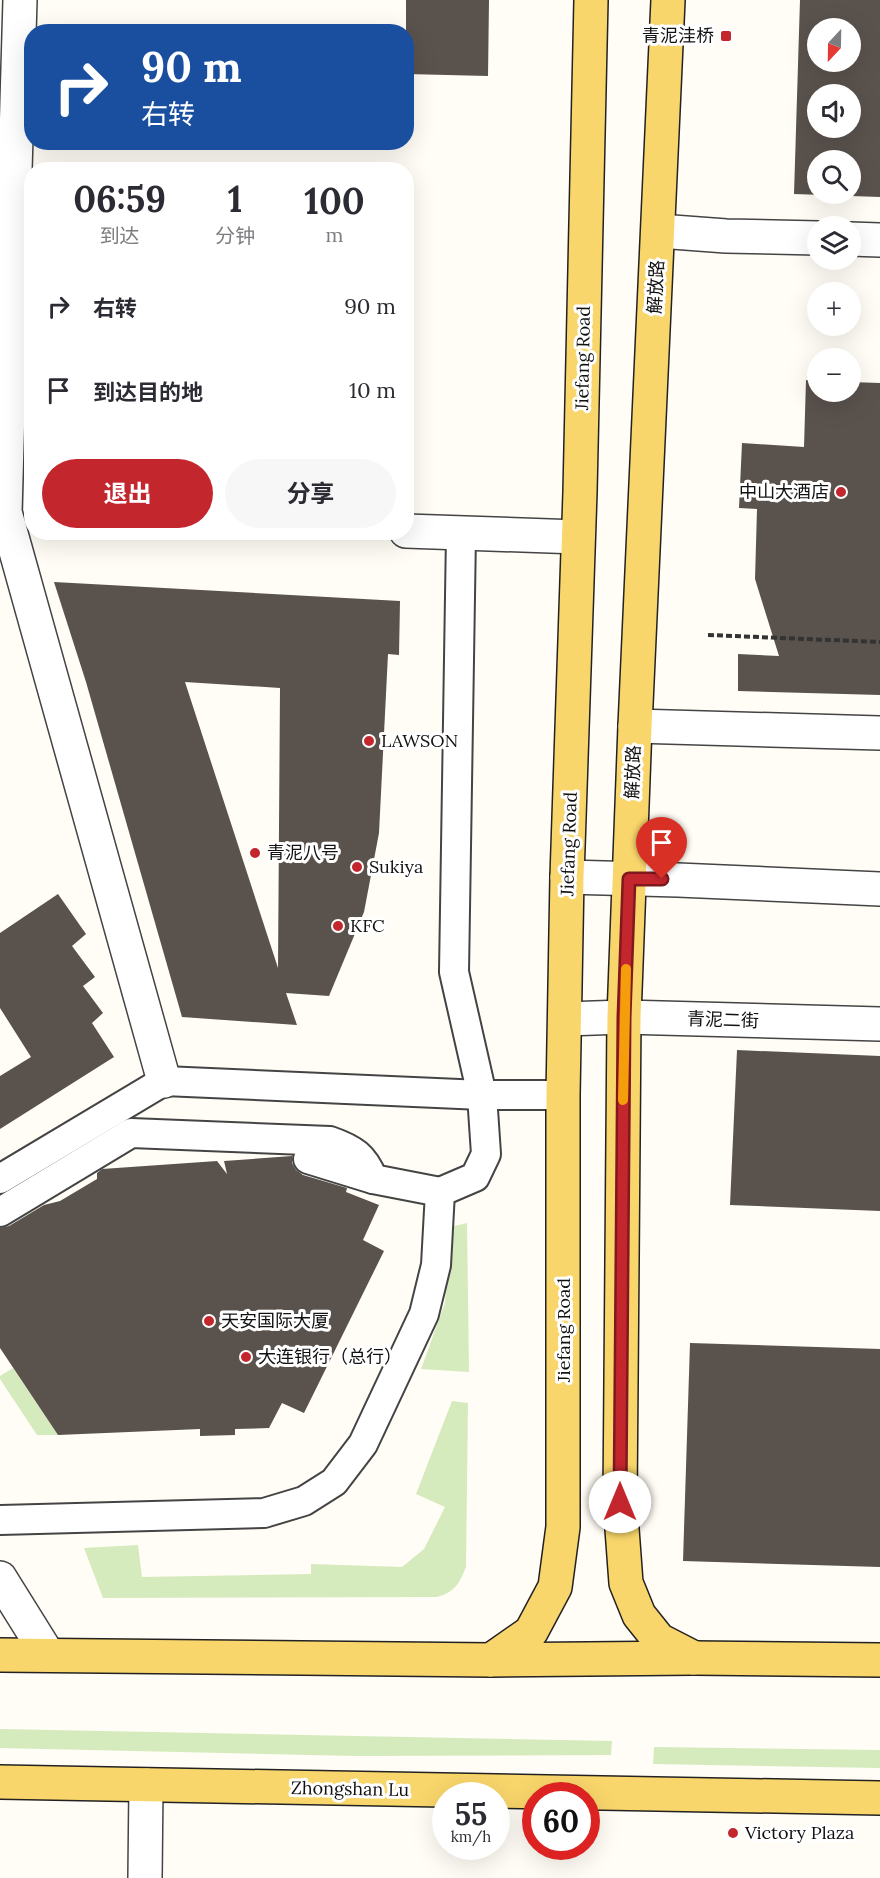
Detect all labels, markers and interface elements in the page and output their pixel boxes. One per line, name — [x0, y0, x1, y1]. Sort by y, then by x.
north arrow — [807, 18, 861, 72]
map controls — [807, 18, 861, 402]
place label: 青泥洼桥 — [642, 24, 714, 47]
marker: 青泥洼桥 — [719, 29, 733, 43]
text: 90 m — [141, 40, 242, 94]
icon: right — [42, 48, 120, 126]
button: sound — [807, 84, 861, 138]
text: 右转 — [141, 97, 195, 131]
button: search — [807, 150, 861, 204]
text: 06:59 — [73, 176, 166, 222]
text: 1 — [228, 176, 242, 222]
text: 100 — [304, 178, 365, 224]
button: layers — [807, 216, 861, 270]
text: m — [326, 222, 344, 247]
text: 到达 — [100, 223, 140, 248]
text: 分钟 — [215, 223, 255, 248]
street label: 解放路 — [643, 259, 668, 315]
button: + — [807, 282, 861, 336]
icon: right — [42, 290, 75, 323]
text: 90 m — [344, 292, 396, 320]
text: 右转 — [93, 294, 137, 322]
street label: Jiefang Road — [570, 305, 595, 411]
button: − — [807, 348, 861, 402]
icon: arrive — [42, 374, 75, 407]
text: 10 m — [349, 376, 396, 404]
text: 到达目的地 — [93, 378, 203, 406]
button: 退出 — [42, 459, 213, 528]
button: 分享 — [225, 459, 396, 528]
place label: 中山大酒店 — [739, 480, 829, 503]
marker: 中山大酒店 — [834, 485, 848, 499]
place label: LAWSON — [381, 729, 458, 752]
marker: LAWSON — [362, 734, 376, 748]
street label: 解放路 — [620, 745, 645, 799]
street label: Jiefang Road — [555, 791, 582, 897]
pin — [636, 817, 687, 879]
icon: arrive — [645, 826, 678, 859]
place label: 青泥八号 — [267, 841, 339, 864]
marker: 青泥八号 — [248, 846, 262, 860]
place label: Sukiya — [369, 855, 423, 878]
marker: Sukiya — [350, 860, 364, 874]
place label: KFC — [350, 914, 385, 937]
marker: KFC — [331, 919, 345, 933]
street label: 青泥二街 — [687, 1007, 759, 1032]
street label: Jiefang Road — [552, 1278, 575, 1383]
place label: 天安国际大厦 — [221, 1309, 329, 1332]
marker: 天安国际大厦 — [202, 1314, 216, 1328]
place label: 大连银行（总行） — [258, 1345, 402, 1368]
marker: 大连银行（总行） — [239, 1350, 253, 1364]
position arrow — [588, 1470, 652, 1534]
street label: Zhongshan Lu — [291, 1776, 410, 1801]
speed limit sign: 60 — [522, 1782, 600, 1860]
text: 55 — [455, 1795, 487, 1833]
place label: Victory Plaza — [744, 1821, 854, 1844]
marker: Victory Plaza — [726, 1826, 740, 1840]
text: km/h — [451, 1827, 491, 1846]

